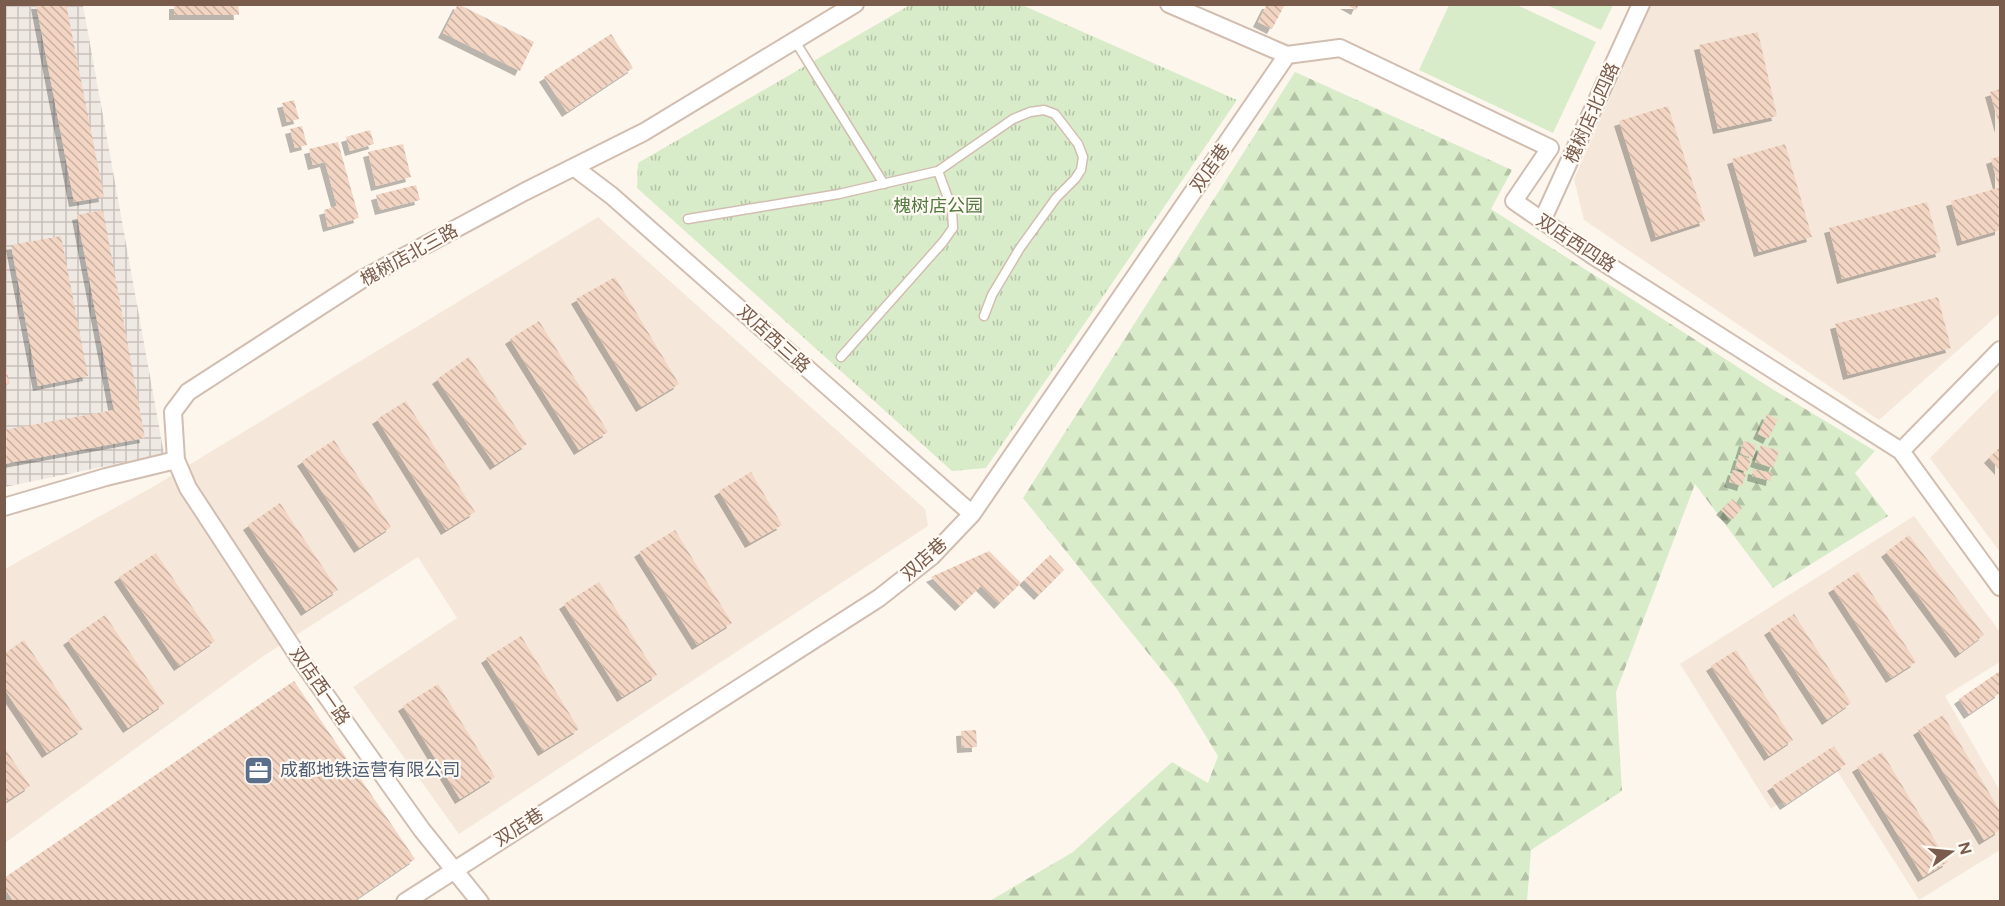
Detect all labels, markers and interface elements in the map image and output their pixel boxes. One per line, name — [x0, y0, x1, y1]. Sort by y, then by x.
street label: 槐树店北四路 — [1560, 59, 1624, 167]
street label: 双店巷 — [1186, 140, 1234, 196]
park label: 槐树店公园 — [893, 195, 983, 217]
street label: 双店西四路 — [1532, 209, 1620, 277]
street label: 槐树店北三路 — [356, 219, 462, 291]
street label: 双店西三路 — [733, 301, 815, 377]
street label: 双店巷 — [897, 533, 951, 585]
street label: 双店西一路 — [285, 643, 355, 729]
office icon: 成都地铁运营有限公司 — [243, 754, 275, 786]
place label: 成都地铁运营有限公司 — [280, 759, 460, 781]
street label: 双店巷 — [490, 803, 548, 851]
north arrow — [1921, 822, 1981, 882]
text: N — [1954, 840, 1976, 857]

